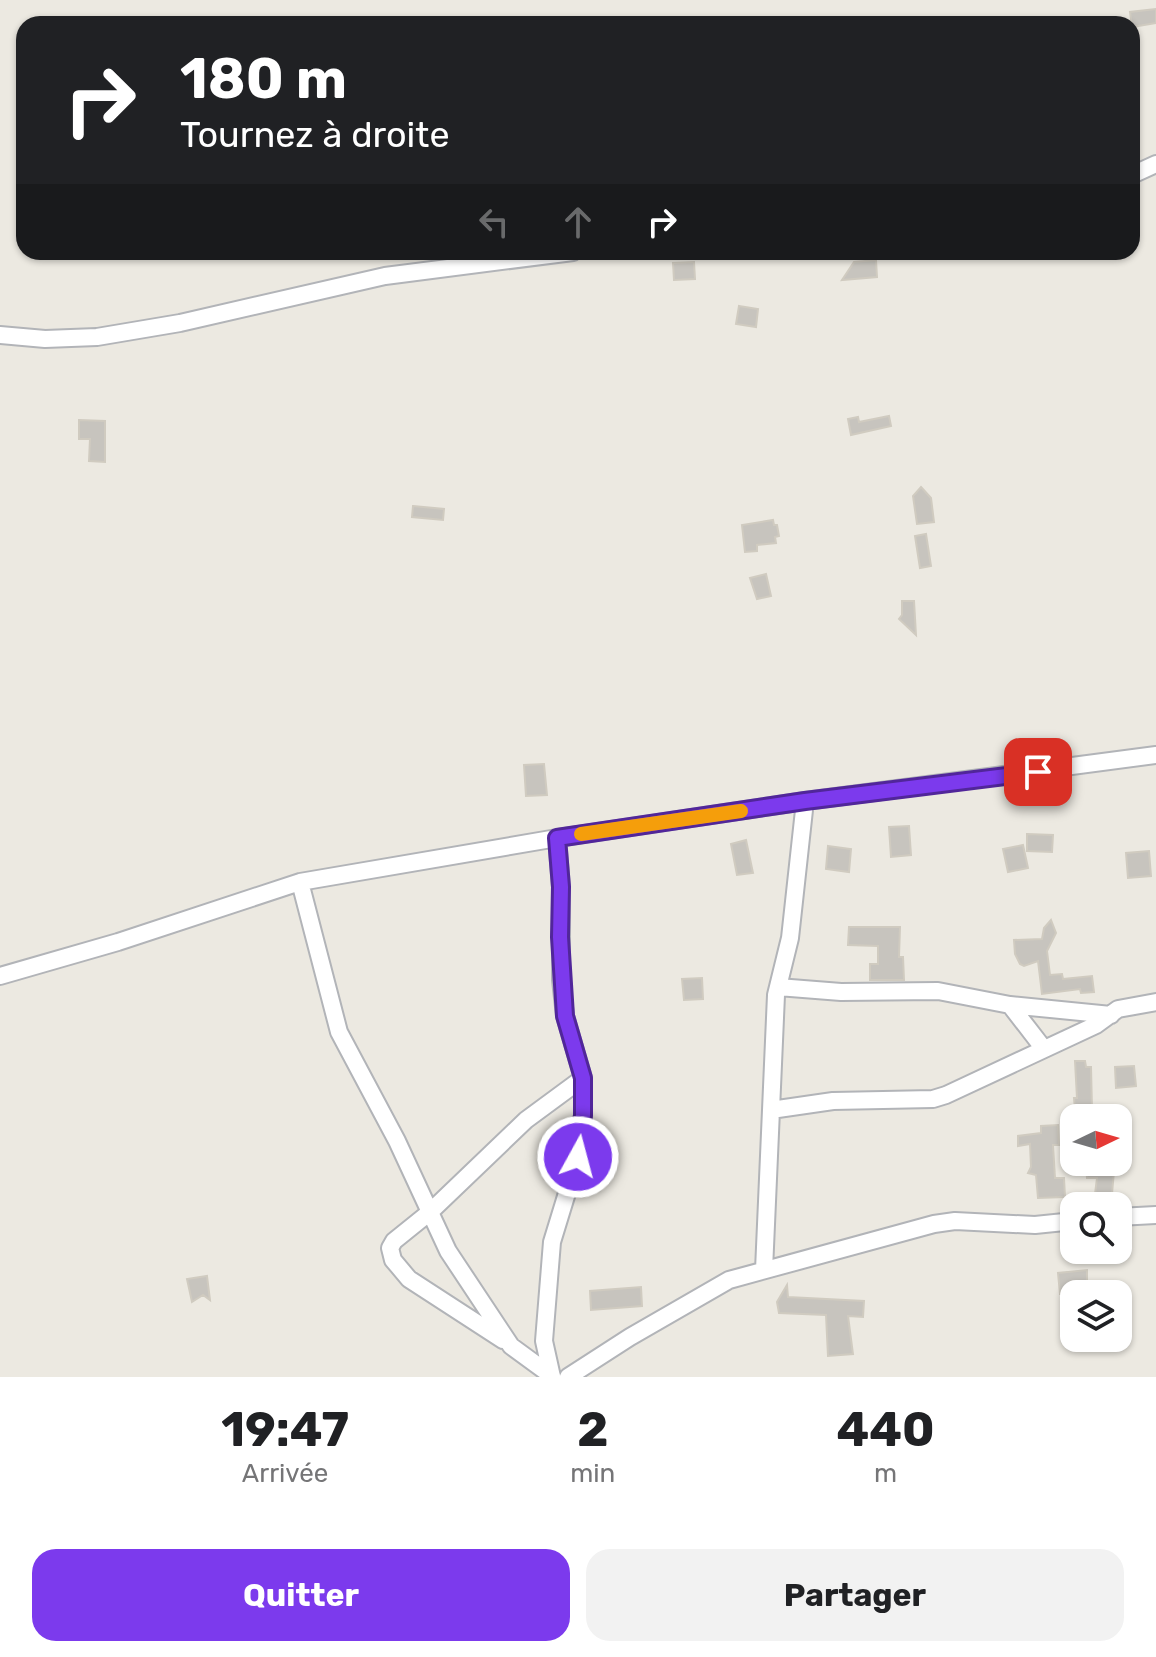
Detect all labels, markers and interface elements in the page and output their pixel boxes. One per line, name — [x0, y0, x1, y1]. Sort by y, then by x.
text: 180 m — [180, 46, 347, 112]
icon: right — [48, 48, 152, 152]
text: Tournez à droite — [180, 113, 450, 156]
icon: left — [472, 200, 516, 244]
icon: ahead — [556, 200, 600, 244]
icon: right — [640, 200, 684, 244]
pin — [1004, 738, 1072, 806]
icon: arrive — [1016, 750, 1060, 794]
north arrow — [1060, 1104, 1132, 1176]
map controls — [1060, 1104, 1132, 1352]
position arrow — [536, 1115, 620, 1199]
button: search — [1060, 1192, 1132, 1264]
button: layers — [1060, 1280, 1132, 1352]
text: 19:47 — [221, 1401, 349, 1458]
text: 2 — [577, 1401, 608, 1458]
text: 440 — [837, 1401, 935, 1458]
text: Arrivée — [242, 1458, 328, 1489]
text: min — [570, 1458, 615, 1489]
text: m — [874, 1458, 897, 1489]
button: Quitter — [32, 1549, 570, 1641]
button: Partager — [586, 1549, 1124, 1641]

